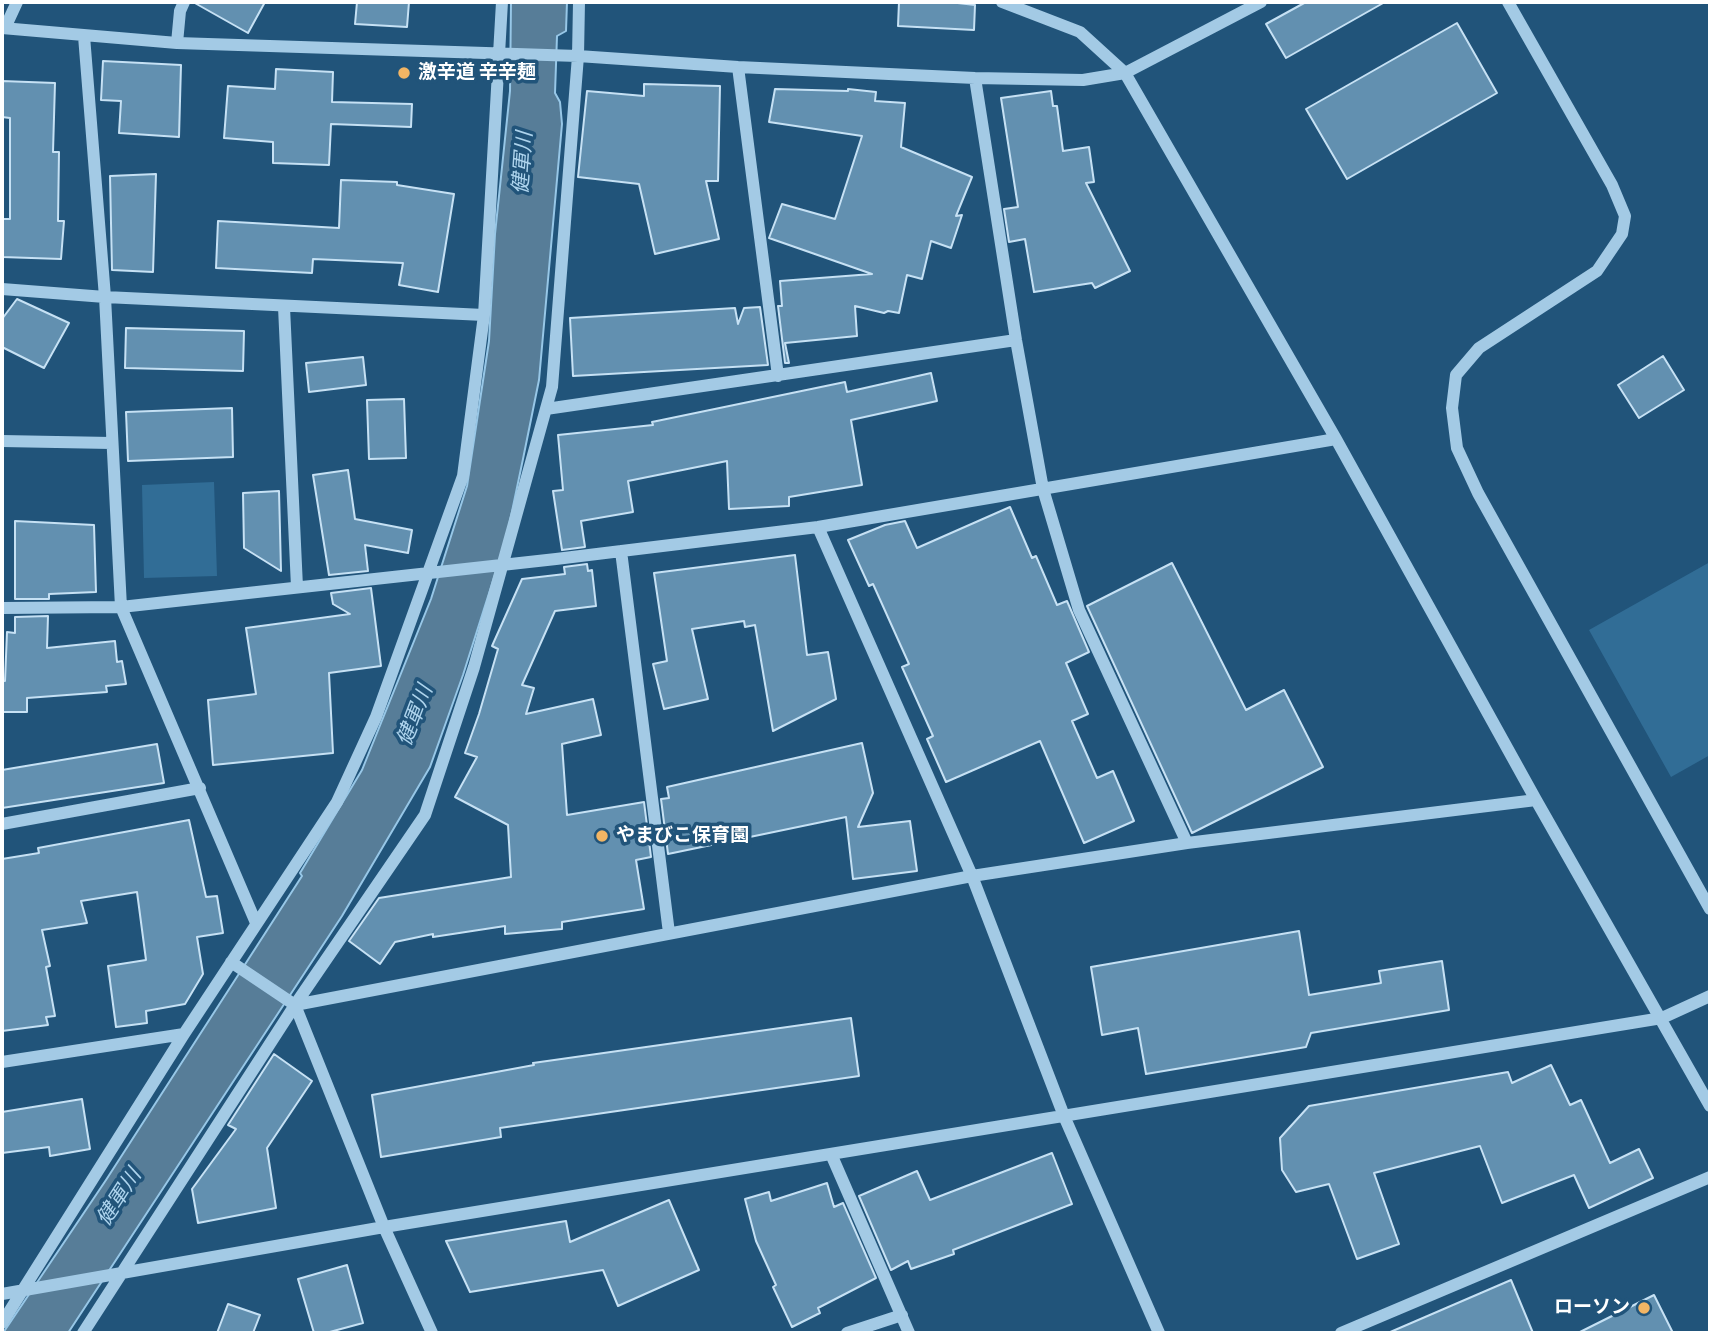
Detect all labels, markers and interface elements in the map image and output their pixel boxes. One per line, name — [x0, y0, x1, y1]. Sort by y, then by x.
place label: 激辛道 辛辛麺 — [418, 62, 536, 84]
marker: 激辛道 辛辛麺 — [396, 65, 412, 81]
water label: 健軍川 — [509, 131, 539, 195]
water label: 健軍川 — [393, 682, 439, 750]
place label: やまびこ保育園 — [616, 825, 749, 847]
marker: やまびこ保育園 — [594, 828, 610, 844]
water label: 健軍川 — [92, 1165, 148, 1231]
place label: ローソン — [1554, 1297, 1630, 1319]
marker: ローソン — [1636, 1300, 1652, 1316]

